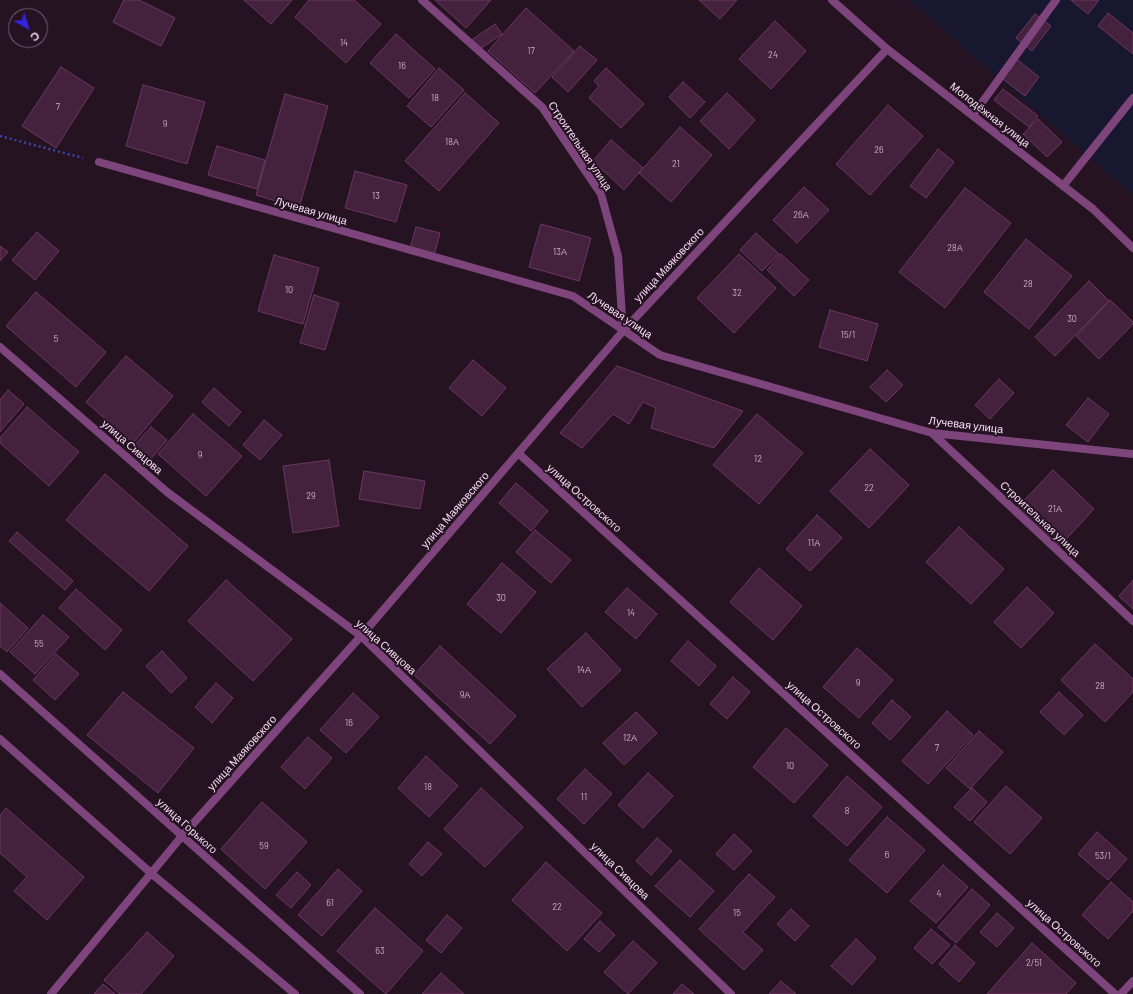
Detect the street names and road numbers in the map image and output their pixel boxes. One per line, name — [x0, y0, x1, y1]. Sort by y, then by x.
street label: Молодёжная улица — [947, 80, 1033, 150]
street label: Строительная улица — [545, 99, 615, 193]
street label: Лучевая улица — [273, 194, 349, 228]
street label: улица Маяковского — [631, 225, 707, 305]
street label: Лучевая улица — [585, 289, 655, 341]
street label: Лучевая улица — [928, 414, 1004, 436]
street label: улица Сивцова — [99, 417, 165, 477]
street label: улица Островского — [544, 461, 624, 535]
street label: улица Маяковского — [418, 469, 492, 551]
street label: Строительная улица — [997, 478, 1083, 560]
street label: улица Сивцова — [353, 616, 419, 678]
street label: улица Островского — [784, 678, 864, 752]
street label: улица Маяковского — [205, 713, 279, 793]
street label: улица Горького — [154, 795, 220, 857]
street label: улица Сивцова — [588, 840, 652, 902]
street label: улица Островского — [1024, 896, 1104, 970]

